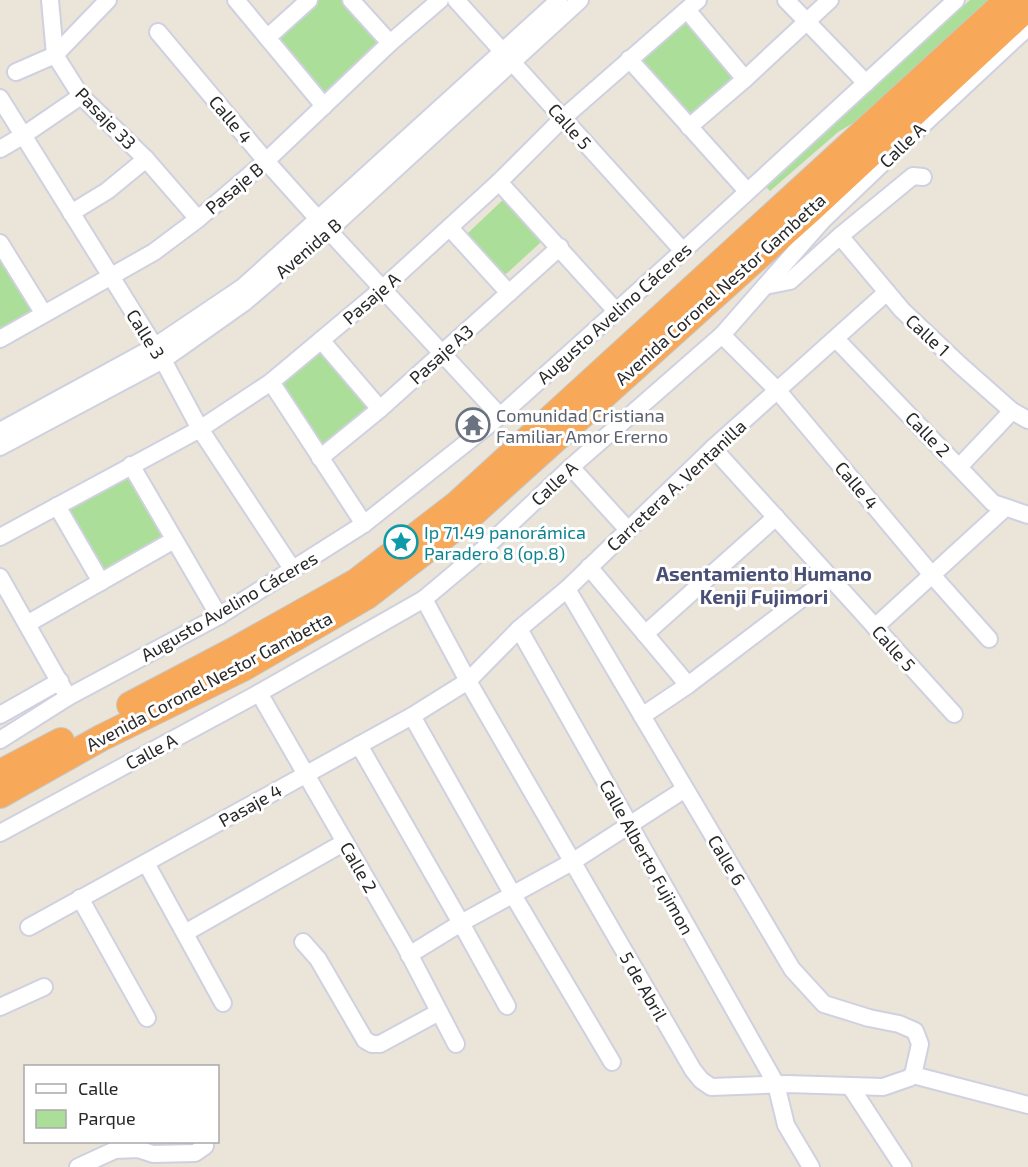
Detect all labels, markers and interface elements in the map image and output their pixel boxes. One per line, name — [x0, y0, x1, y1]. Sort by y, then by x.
street label: Pasaje 33 — [71, 82, 141, 154]
street label: Calle 4 — [205, 91, 257, 147]
street label: Calle 5 — [544, 99, 596, 153]
street label: Calle A — [874, 117, 930, 172]
street label: Pasaje B — [201, 157, 267, 219]
street label: Avenida Coronel Nestor Gambetta — [610, 189, 830, 389]
street label: Avenida B — [271, 213, 345, 283]
street label: Augusto Avelino Cáceres — [532, 238, 696, 388]
street label: Pasaje A — [338, 267, 405, 329]
street label: Calle 3 — [122, 305, 170, 363]
street label: Calle 1 — [902, 309, 954, 361]
street label: Pasaje A3 — [405, 320, 477, 388]
place label: Comunidad Cristiana Familiar Amor Ererno — [496, 404, 668, 447]
temple icon: Comunidad Cristiana Familiar Amor Ererno — [455, 407, 491, 443]
street label: Calle 2 — [901, 407, 955, 461]
street label: Carretera A. Ventanilla — [602, 415, 750, 555]
street label: Calle A — [526, 456, 582, 510]
street label: Calle 4 — [831, 457, 883, 513]
place label: Ip 71.49 panorámica Paradero 8 (op.8) — [424, 521, 586, 564]
place icon: Ip 71.49 panorámica Paradero 8 (op.8) — [383, 524, 419, 560]
street label: Augusto Avelino Cáceres — [137, 546, 321, 666]
district label: Asentamiento Humano Kenji Fujimori — [656, 561, 872, 608]
street label: Avenida Coronel Nestor Gambetta — [82, 607, 336, 755]
street label: Calle 5 — [868, 621, 920, 675]
street label: Calle A — [121, 728, 181, 774]
street label: Calle Alberto Fujimon — [595, 776, 699, 938]
street label: Pasaje 4 — [215, 779, 285, 831]
street label: Calle 6 — [703, 831, 751, 889]
street label: Calle 2 — [336, 838, 382, 896]
street label: 5 de Abril — [616, 948, 673, 1025]
legend — [24, 1065, 219, 1143]
text: Calle — [78, 1077, 119, 1099]
text: Parque — [78, 1107, 136, 1129]

